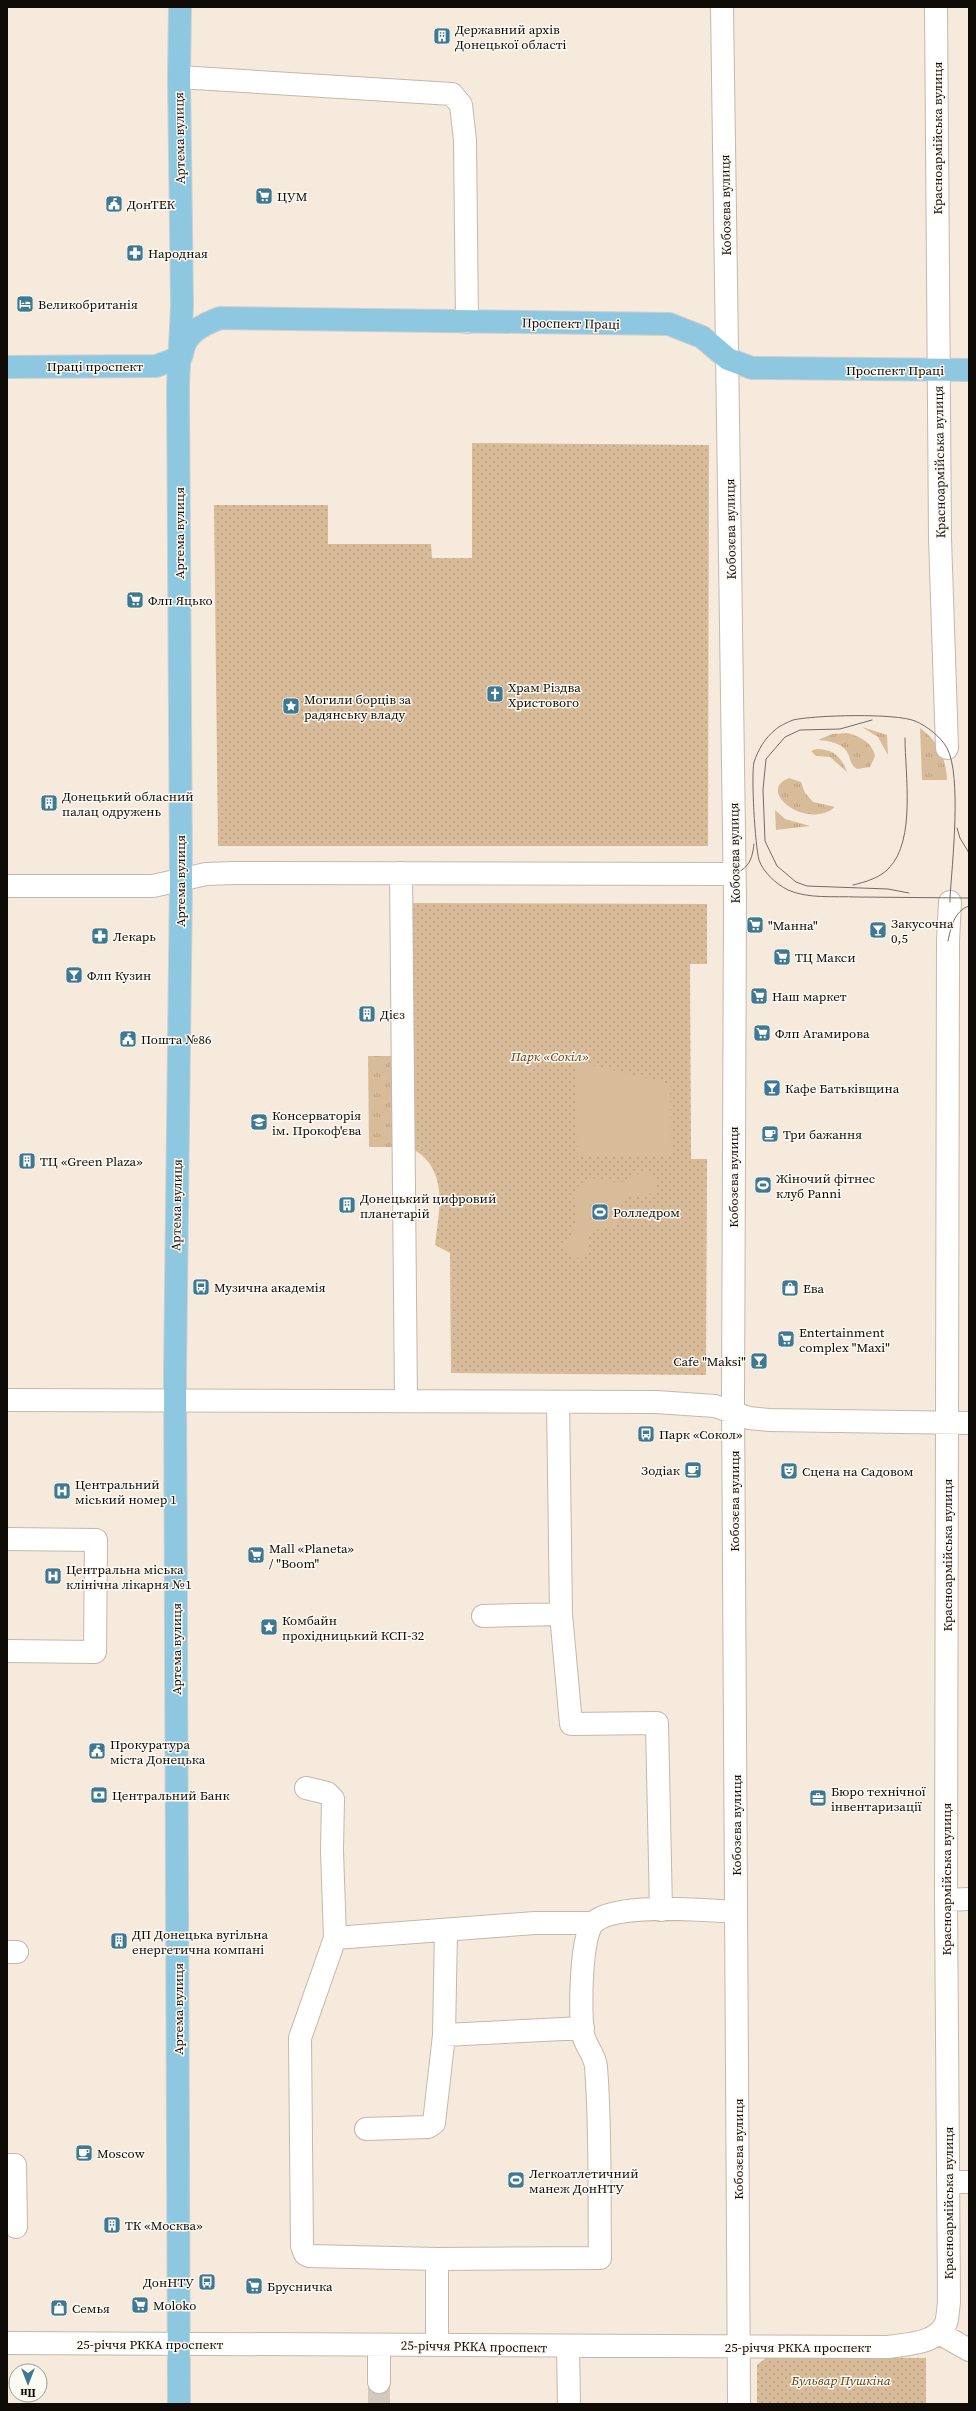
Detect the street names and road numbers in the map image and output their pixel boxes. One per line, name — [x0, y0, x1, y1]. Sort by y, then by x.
street label: Красноармійська вулиця — [929, 62, 946, 214]
street label: Артема вулиця — [170, 92, 189, 184]
street label: Кобозєва вулиця — [716, 154, 735, 256]
street label: Проспект Праці — [522, 314, 620, 333]
street label: Праці проспект — [47, 358, 143, 375]
street label: Проспект Праці — [846, 362, 944, 379]
street label: Красноармійська вулиця — [930, 385, 949, 539]
street label: Кобозєва вулиця — [721, 478, 740, 580]
street label: Артема вулиця — [171, 487, 188, 579]
street label: Кобозєва вулиця — [725, 802, 744, 904]
street label: Артема вулиця — [172, 835, 189, 927]
street label: Кобозєва вулиця — [725, 1126, 742, 1228]
street label: Артема вулиця — [167, 1159, 186, 1251]
street label: Кобозєва вулиця — [726, 1450, 743, 1552]
street label: Красноармійська вулиця — [939, 1479, 956, 1631]
street label: Артема вулиця — [168, 1603, 185, 1695]
street label: Кобозєва вулиця — [728, 1774, 745, 1876]
street label: Красноармійська вулиця — [938, 1803, 955, 1955]
street label: Артема вулиця — [170, 1963, 187, 2055]
street label: Кобозєва вулиця — [730, 2098, 747, 2200]
street label: Красноармійська вулиця — [940, 2127, 957, 2279]
street label: 25-річчя РККА проспект — [77, 2336, 223, 2353]
street label: 25-річчя РККА проспект — [401, 2337, 548, 2356]
street label: 25-річчя РККА проспект — [725, 2339, 871, 2356]

